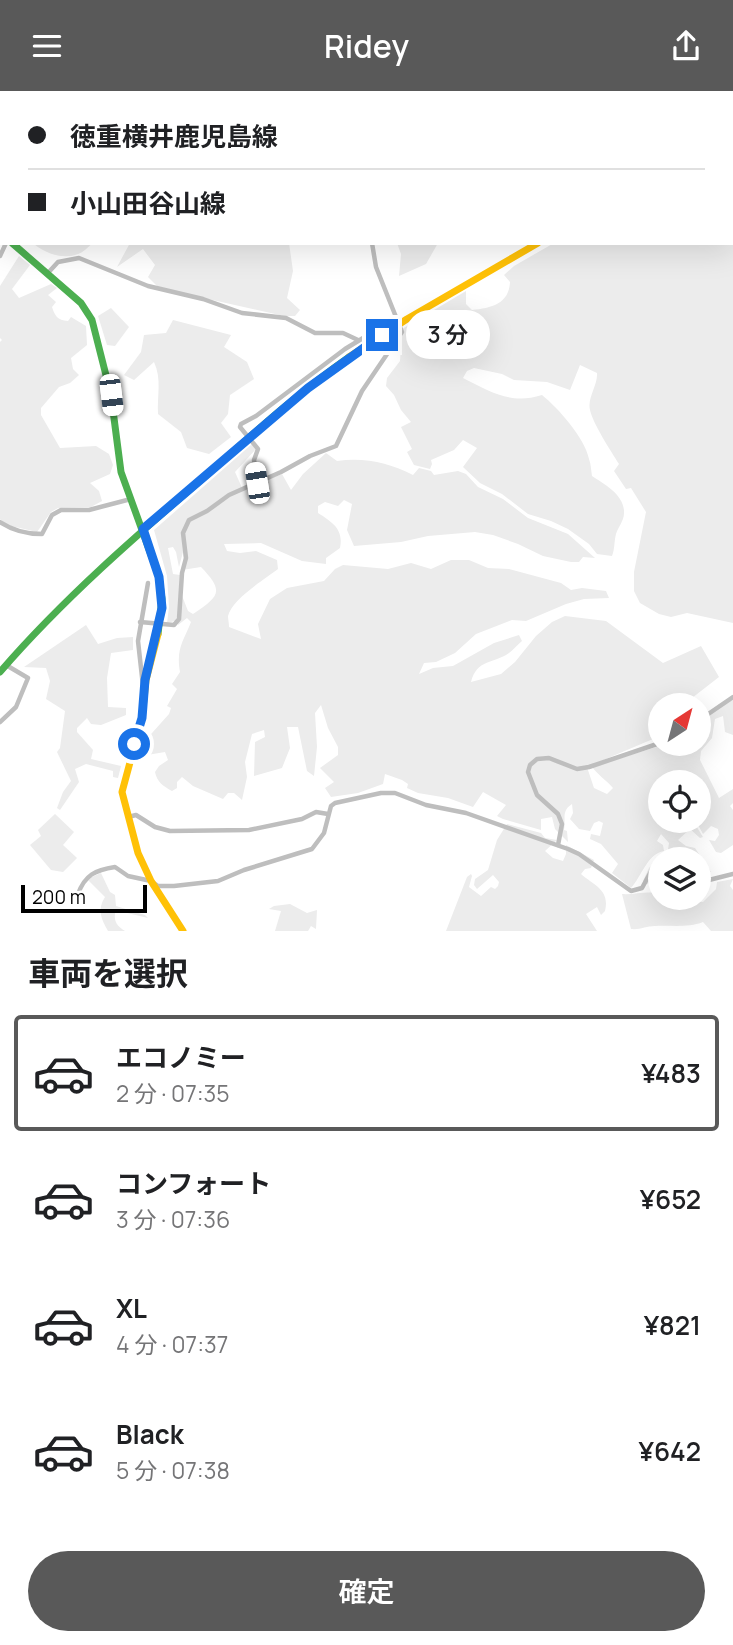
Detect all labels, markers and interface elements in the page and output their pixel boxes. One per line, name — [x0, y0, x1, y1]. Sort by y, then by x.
text: Ridey — [324, 24, 409, 68]
icon: menu — [28, 27, 66, 65]
icon: share — [667, 27, 705, 65]
text: 徳重横井鹿児島線 — [70, 118, 278, 154]
text: 小山田谷山線 — [70, 185, 226, 221]
callout: 3 分 — [406, 310, 490, 359]
text: 3 分 — [428, 318, 468, 350]
route end — [366, 319, 398, 351]
car — [99, 373, 124, 417]
car — [244, 461, 271, 505]
north arrow — [648, 693, 710, 756]
map controls — [648, 693, 711, 910]
route start — [118, 728, 150, 760]
button: locate — [648, 770, 711, 833]
button: layers — [648, 847, 711, 910]
scale bar — [21, 882, 147, 914]
text: 200 m — [32, 884, 86, 910]
text: 車両を選択 — [28, 951, 188, 995]
text: エコノミー — [116, 1039, 246, 1075]
icon: car — [32, 1042, 95, 1105]
text: ¥483 — [641, 1055, 701, 1091]
text: 2 分 · 07:35 — [116, 1077, 230, 1109]
text: コンフォート — [116, 1165, 271, 1201]
icon: car — [32, 1168, 95, 1231]
text: ¥652 — [640, 1181, 701, 1217]
text: 3 分 · 07:36 — [116, 1203, 230, 1235]
text: XL — [116, 1290, 147, 1326]
icon: car — [32, 1294, 95, 1357]
text: ¥821 — [644, 1307, 701, 1343]
text: 4 分 · 07:37 — [116, 1328, 228, 1360]
text: Black — [116, 1416, 184, 1452]
icon: car — [32, 1420, 95, 1483]
text: ¥642 — [638, 1433, 701, 1469]
text: 5 分 · 07:38 — [116, 1454, 230, 1486]
button: 確定 — [28, 1551, 705, 1631]

